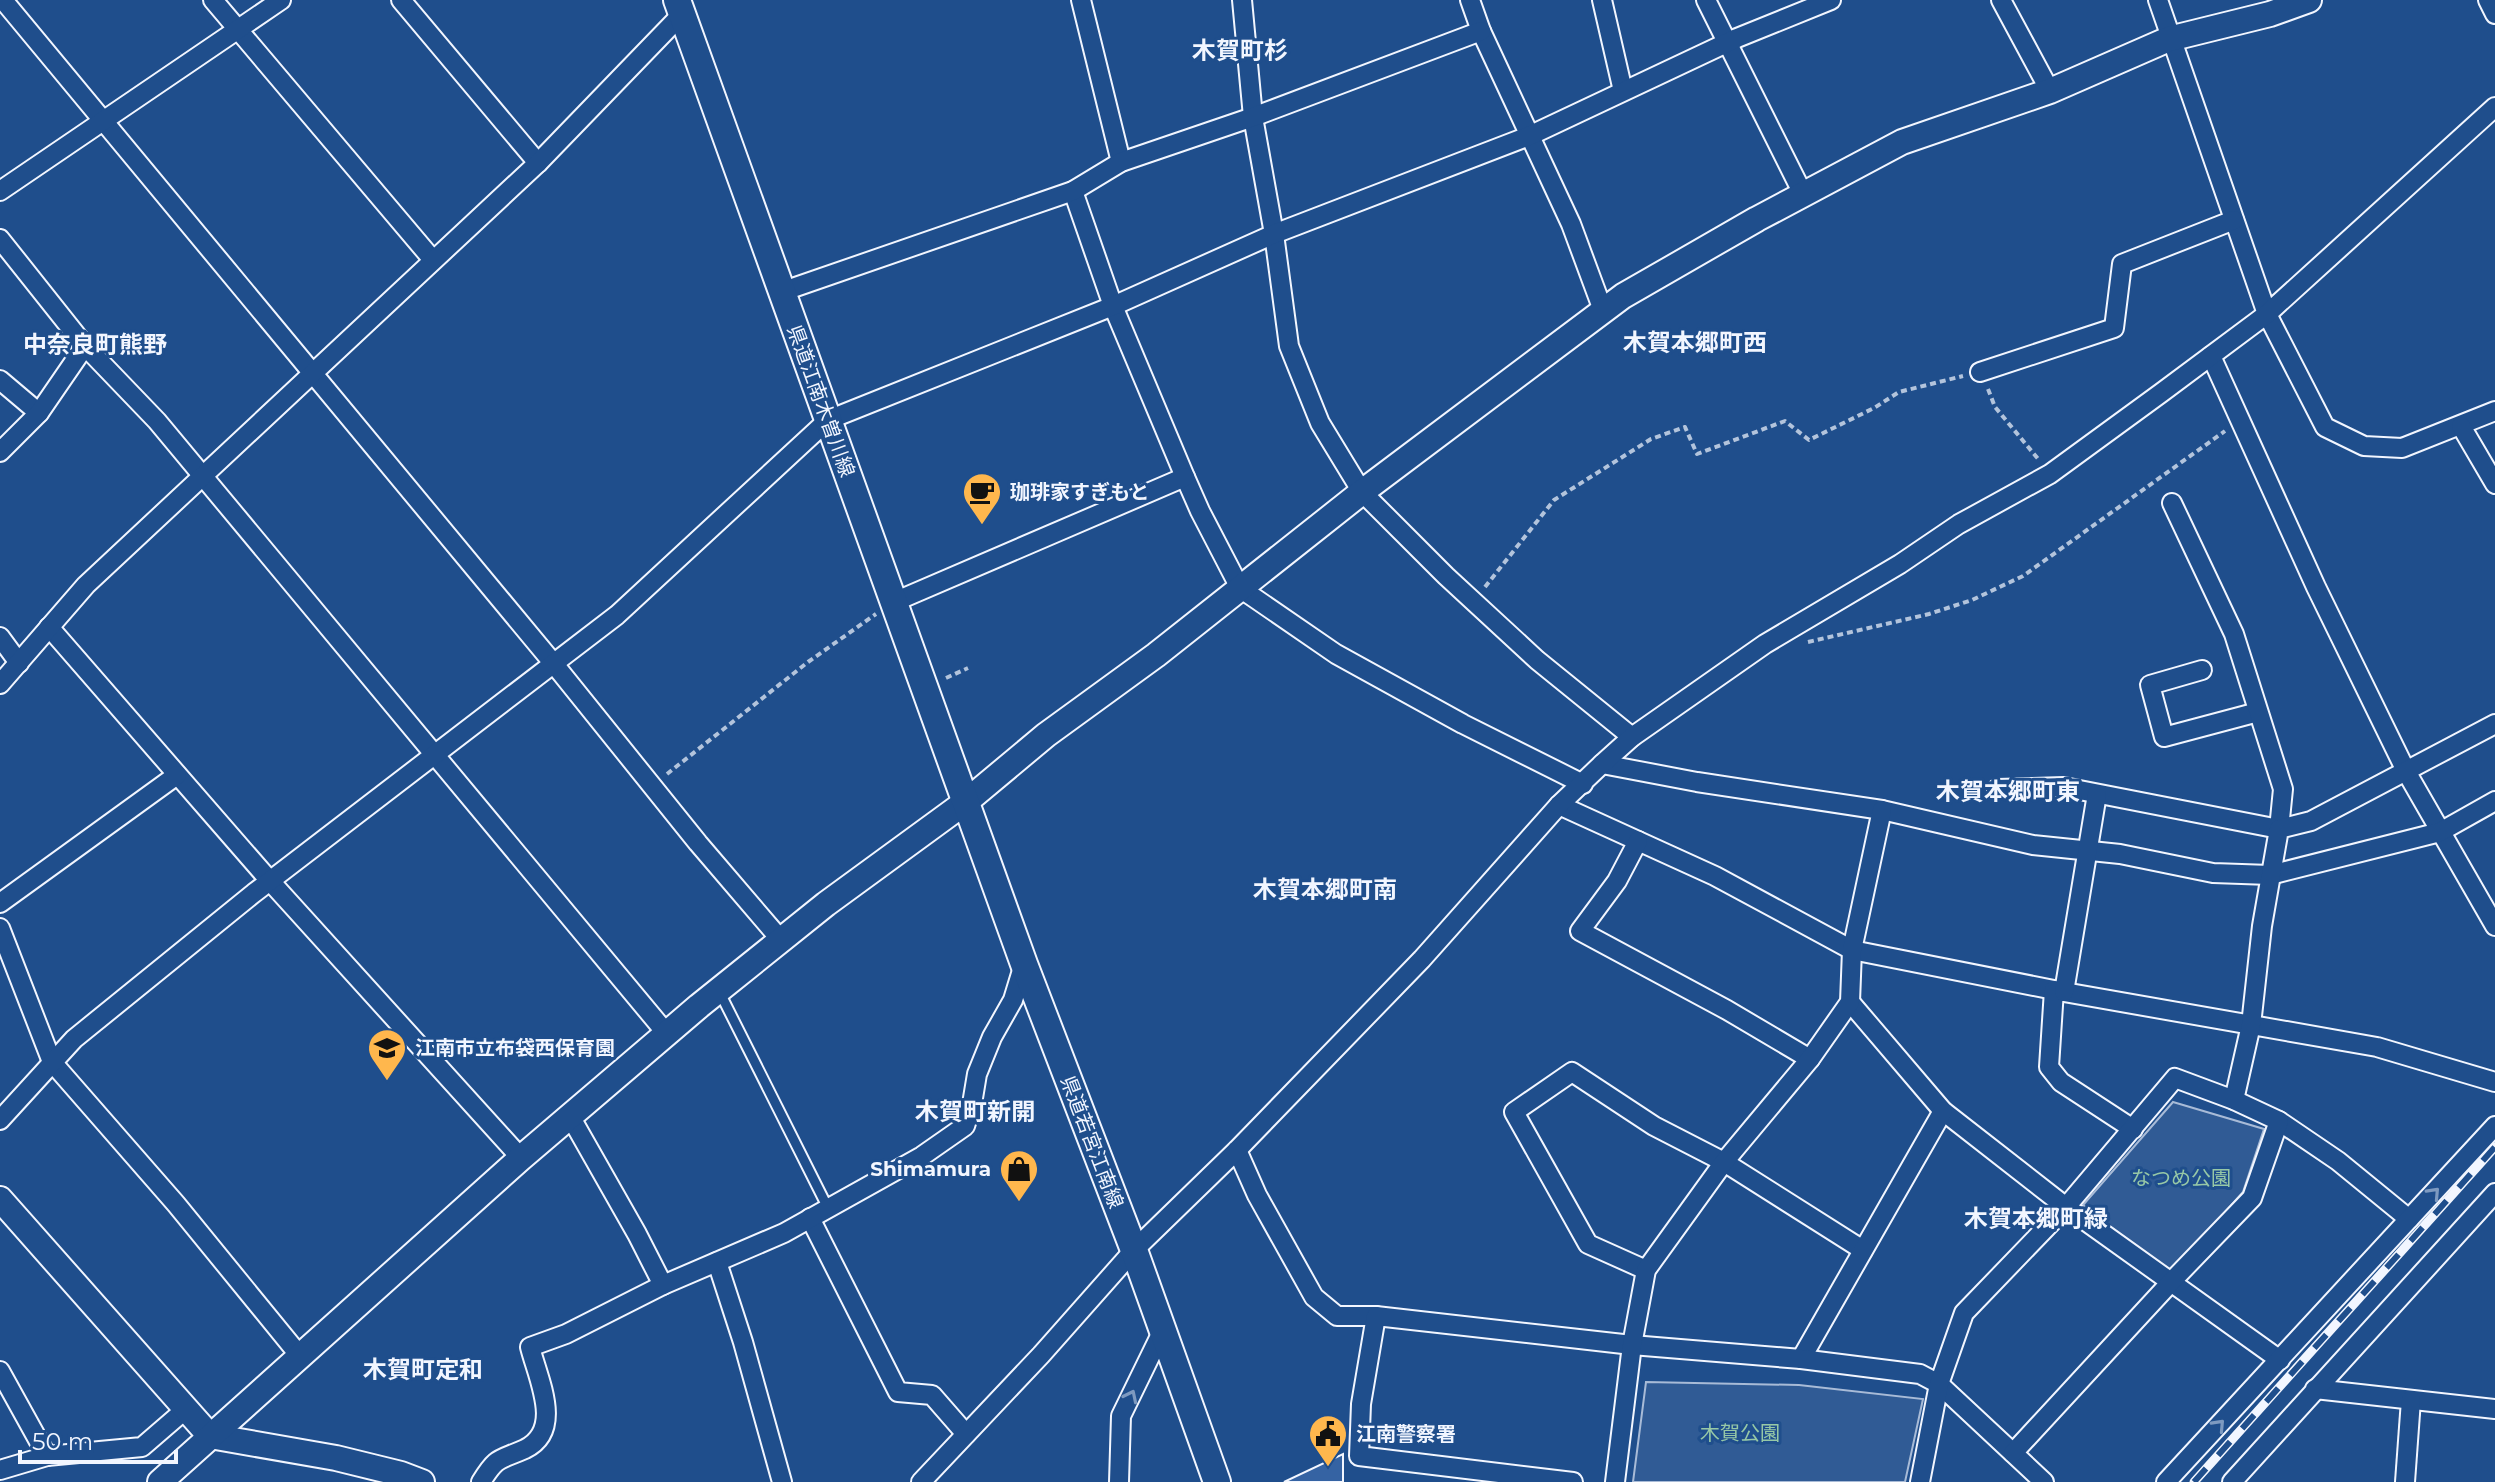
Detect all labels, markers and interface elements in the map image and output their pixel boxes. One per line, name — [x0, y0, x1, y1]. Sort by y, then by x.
district label: 木賀町杉 — [1192, 36, 1288, 65]
street label: 県道江南木曽川線 — [782, 322, 860, 480]
district label: 木賀本郷町西 — [1623, 328, 1767, 357]
district label: 中奈良町熊野 — [23, 330, 167, 359]
cafe icon: 珈琲家すぎもと — [961, 471, 1003, 526]
place label: 珈琲家すぎもと — [1010, 480, 1150, 504]
district label: 木賀本郷町東 — [1936, 777, 2080, 806]
district label: 木賀本郷町南 — [1253, 875, 1397, 904]
school or university icon: 江南市立布袋西保育園 — [366, 1027, 408, 1082]
place label: 江南市立布袋西保育園 — [415, 1036, 615, 1060]
street label: 県道若宮江南線 — [1056, 1072, 1128, 1212]
district label: 木賀町新開 — [915, 1097, 1035, 1126]
shop icon: Shimamura — [998, 1148, 1040, 1203]
place label: Shimamura — [870, 1157, 991, 1181]
park label: なつめ公園 — [2131, 1166, 2231, 1190]
one-way arrow — [2424, 1187, 2438, 1202]
district label: 木賀本郷町緑 — [1964, 1204, 2108, 1233]
district label: 木賀町定和 — [363, 1355, 483, 1384]
one-way arrow — [1121, 1390, 1137, 1404]
public building icon: 江南警察署 — [1307, 1413, 1349, 1468]
scale bar — [20, 1414, 176, 1464]
one-way arrow — [2210, 1420, 2225, 1434]
park label: 木賀公園 — [1700, 1421, 1780, 1445]
place label: 江南警察署 — [1356, 1422, 1456, 1446]
text: 50 m — [32, 1427, 93, 1456]

